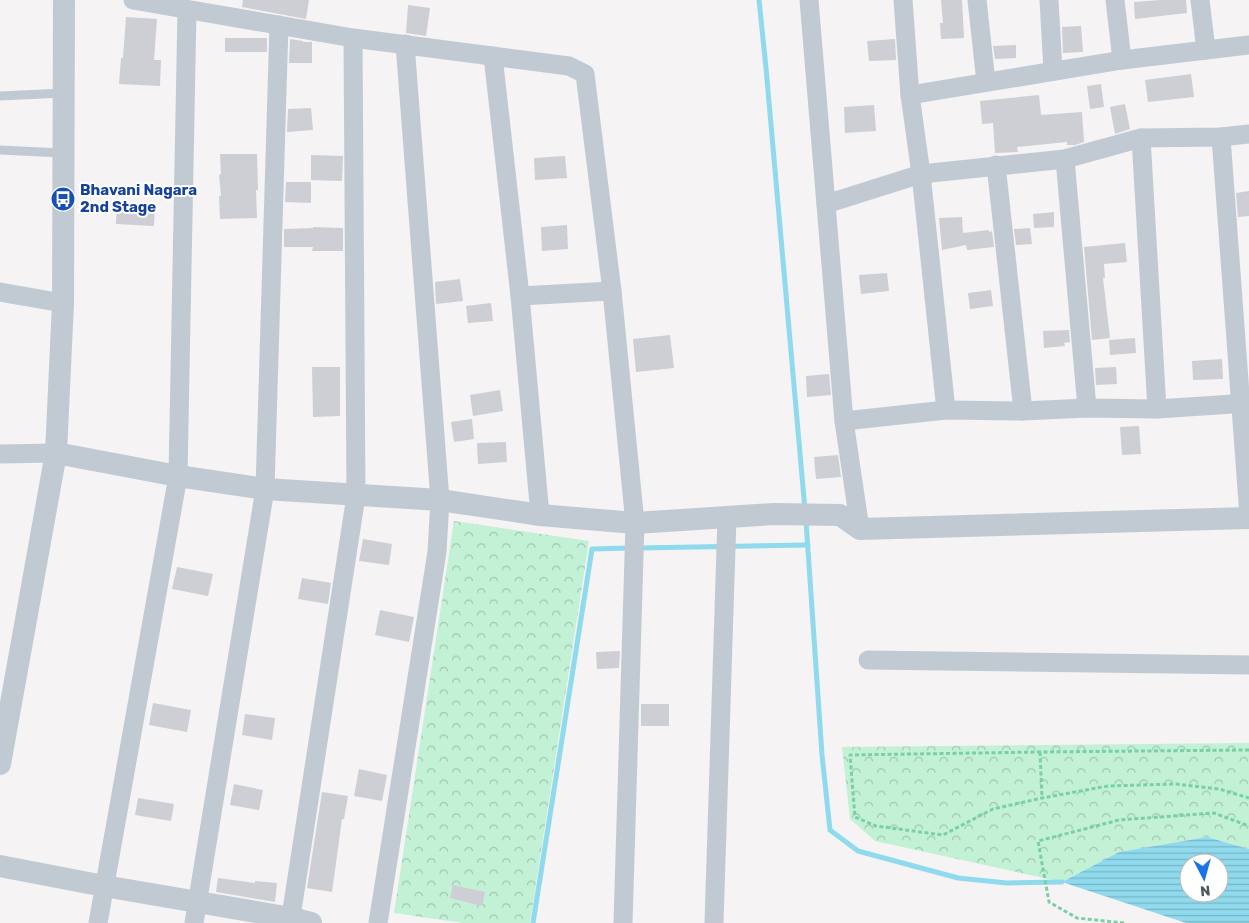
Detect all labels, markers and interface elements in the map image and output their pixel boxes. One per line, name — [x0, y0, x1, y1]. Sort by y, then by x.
place label: Bhavani Nagara 2nd Stage — [80, 181, 197, 216]
bus stop icon: Bhavani Nagara 2nd Stage — [50, 186, 76, 212]
north arrow — [1179, 853, 1229, 903]
text: N — [1199, 881, 1211, 899]

